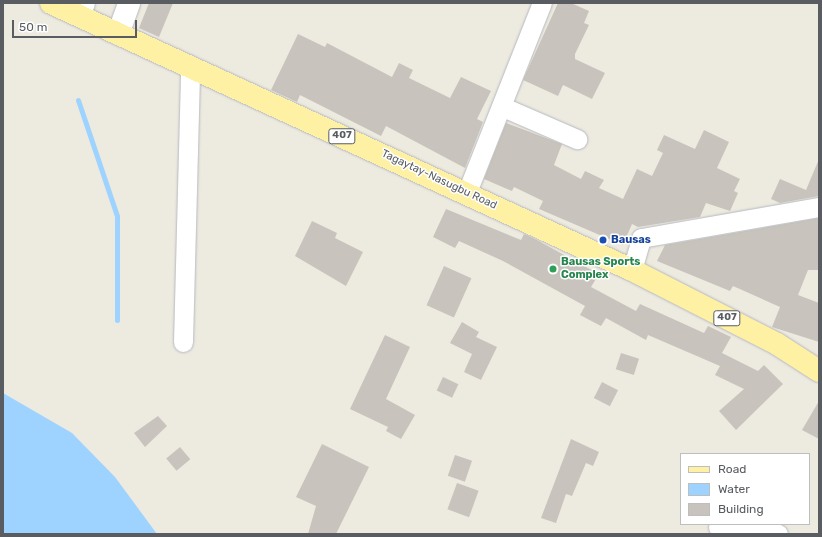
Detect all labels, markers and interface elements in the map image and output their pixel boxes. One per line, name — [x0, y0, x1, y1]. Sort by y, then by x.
scale bar — [14, 12, 139, 38]
text: 50 m — [19, 20, 47, 34]
road number: 407 — [328, 128, 356, 144]
street label: Tagaytay-Nasugbu Road — [379, 147, 499, 213]
place label: Bausas — [611, 233, 651, 247]
marker: Bausas — [598, 235, 608, 245]
place label: Bausas Sports Complex — [561, 256, 640, 282]
marker: Bausas Sports Complex — [548, 264, 558, 274]
road number: 407 — [713, 310, 741, 326]
legend — [680, 453, 810, 525]
text: Road — [718, 462, 746, 476]
text: Water — [718, 482, 750, 496]
text: Building — [718, 502, 764, 516]

